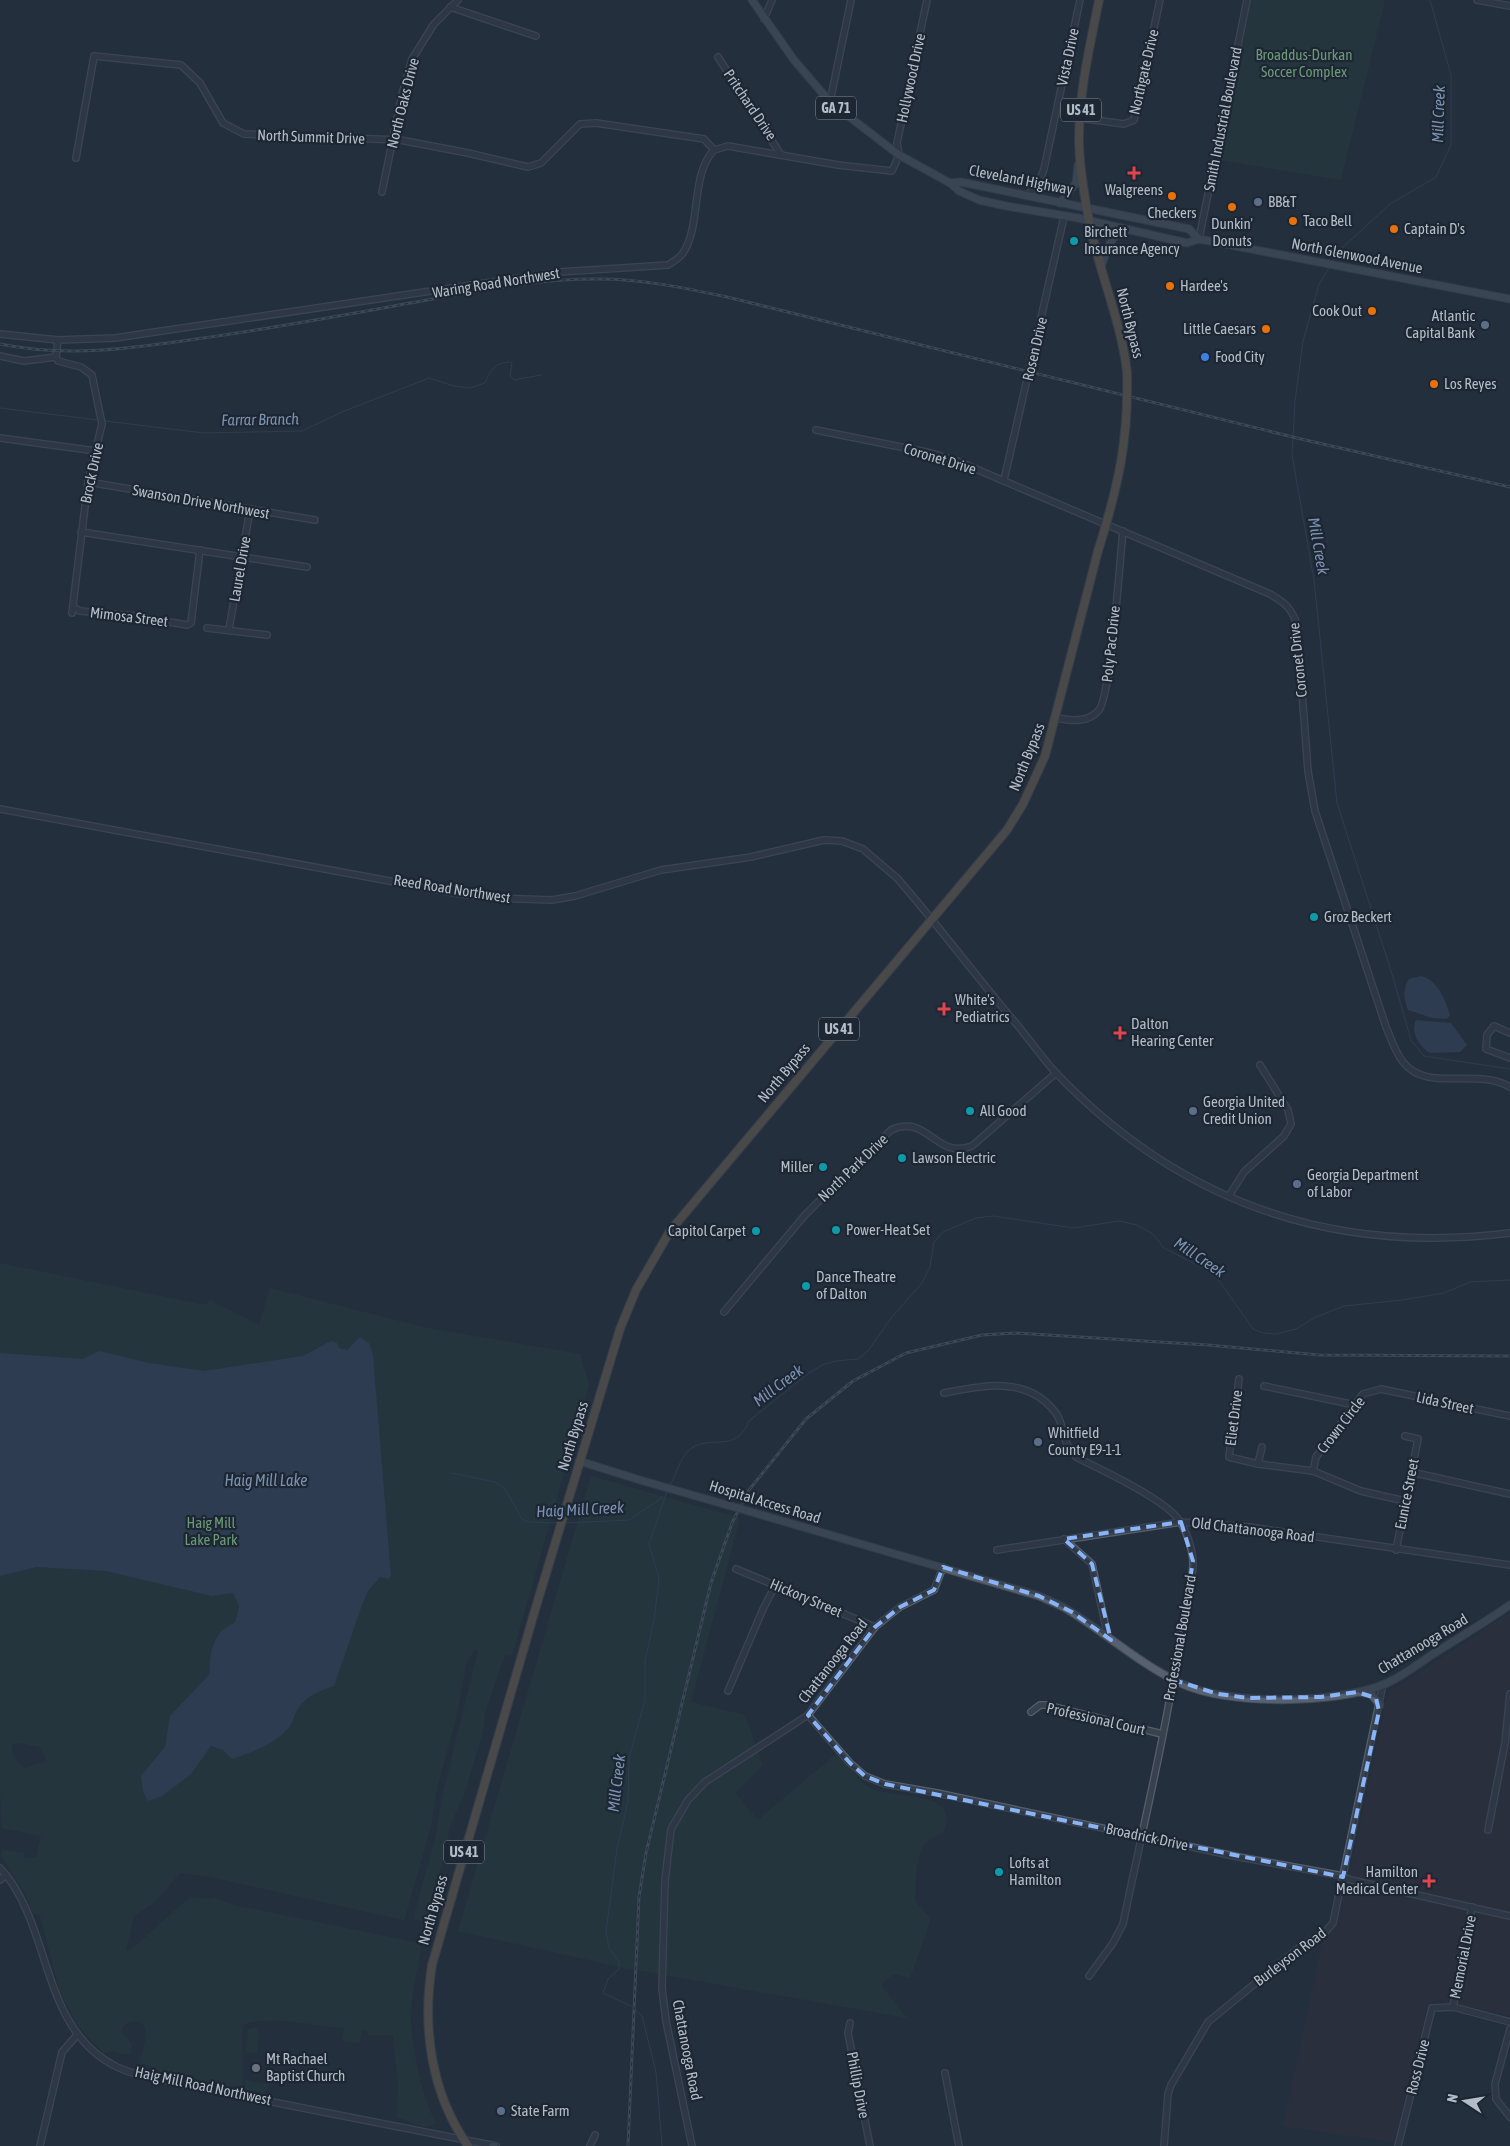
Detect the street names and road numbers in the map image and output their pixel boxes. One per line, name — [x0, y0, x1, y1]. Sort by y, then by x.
street label: Vista Drive — [1053, 26, 1082, 87]
street label: Northgate Drive — [1125, 27, 1162, 116]
street label: Hollywood Drive — [893, 31, 928, 124]
street label: Smith Industrial Boulevard — [1200, 45, 1245, 192]
street label: North Oaks Drive — [383, 56, 422, 150]
street label: Pritchard Drive — [720, 66, 780, 144]
road number: GA 71 — [816, 96, 856, 120]
road number: US 41 — [1061, 98, 1101, 122]
street label: North Summit Drive — [257, 126, 365, 147]
street label: Cleveland Highway — [968, 161, 1074, 198]
street label: North Glenwood Avenue — [1290, 234, 1424, 277]
street label: Waring Road Northwest — [431, 264, 561, 301]
street label: North Bypass — [1114, 286, 1147, 360]
street label: Rosen Drive — [1019, 315, 1050, 383]
street label: Coronet Drive — [902, 439, 979, 478]
street label: Brock Drive — [77, 441, 106, 505]
street label: Swanson Drive Northwest — [131, 481, 271, 522]
street label: Laurel Drive — [225, 535, 254, 603]
street label: Mimosa Street — [89, 603, 169, 630]
street label: Poly Pac Drive — [1098, 605, 1123, 683]
street label: Coronet Drive — [1285, 622, 1310, 698]
street label: North Bypass — [1005, 720, 1048, 793]
street label: Reed Road Northwest — [393, 871, 512, 906]
road number: US 41 — [819, 1018, 859, 1040]
street label: North Bypass — [754, 1040, 813, 1106]
street label: North Park Drive — [814, 1130, 891, 1205]
street label: Lida Street — [1415, 1388, 1475, 1417]
street label: Eliet Drive — [1222, 1389, 1245, 1447]
street label: Crown Circle — [1313, 1393, 1368, 1456]
street label: North Bypass — [554, 1399, 591, 1473]
street label: Eunice Street — [1391, 1457, 1422, 1531]
street label: Hospital Access Road — [707, 1477, 823, 1527]
street label: Old Chattanooga Road — [1191, 1514, 1315, 1545]
street label: Professional Boulevard — [1160, 1574, 1199, 1702]
street label: Hickory Street — [768, 1575, 845, 1620]
street label: Chattanooga Road — [1375, 1610, 1471, 1677]
street label: Chattanooga Road — [795, 1615, 871, 1706]
street label: Professional Court — [1045, 1699, 1147, 1738]
street label: Broadrick Drive — [1104, 1819, 1190, 1854]
road number: US 41 — [444, 1840, 484, 1864]
street label: North Bypass — [414, 1873, 451, 1947]
street label: Memorial Drive — [1446, 1914, 1479, 2000]
street label: Burleyson Road — [1250, 1924, 1329, 1989]
street label: Chattanooga Road — [669, 1998, 706, 2101]
street label: Ross Drive — [1402, 2037, 1433, 2096]
street label: Phillip Drive — [844, 2050, 873, 2120]
street label: Haig Mill Road Northwest — [133, 2063, 273, 2108]

